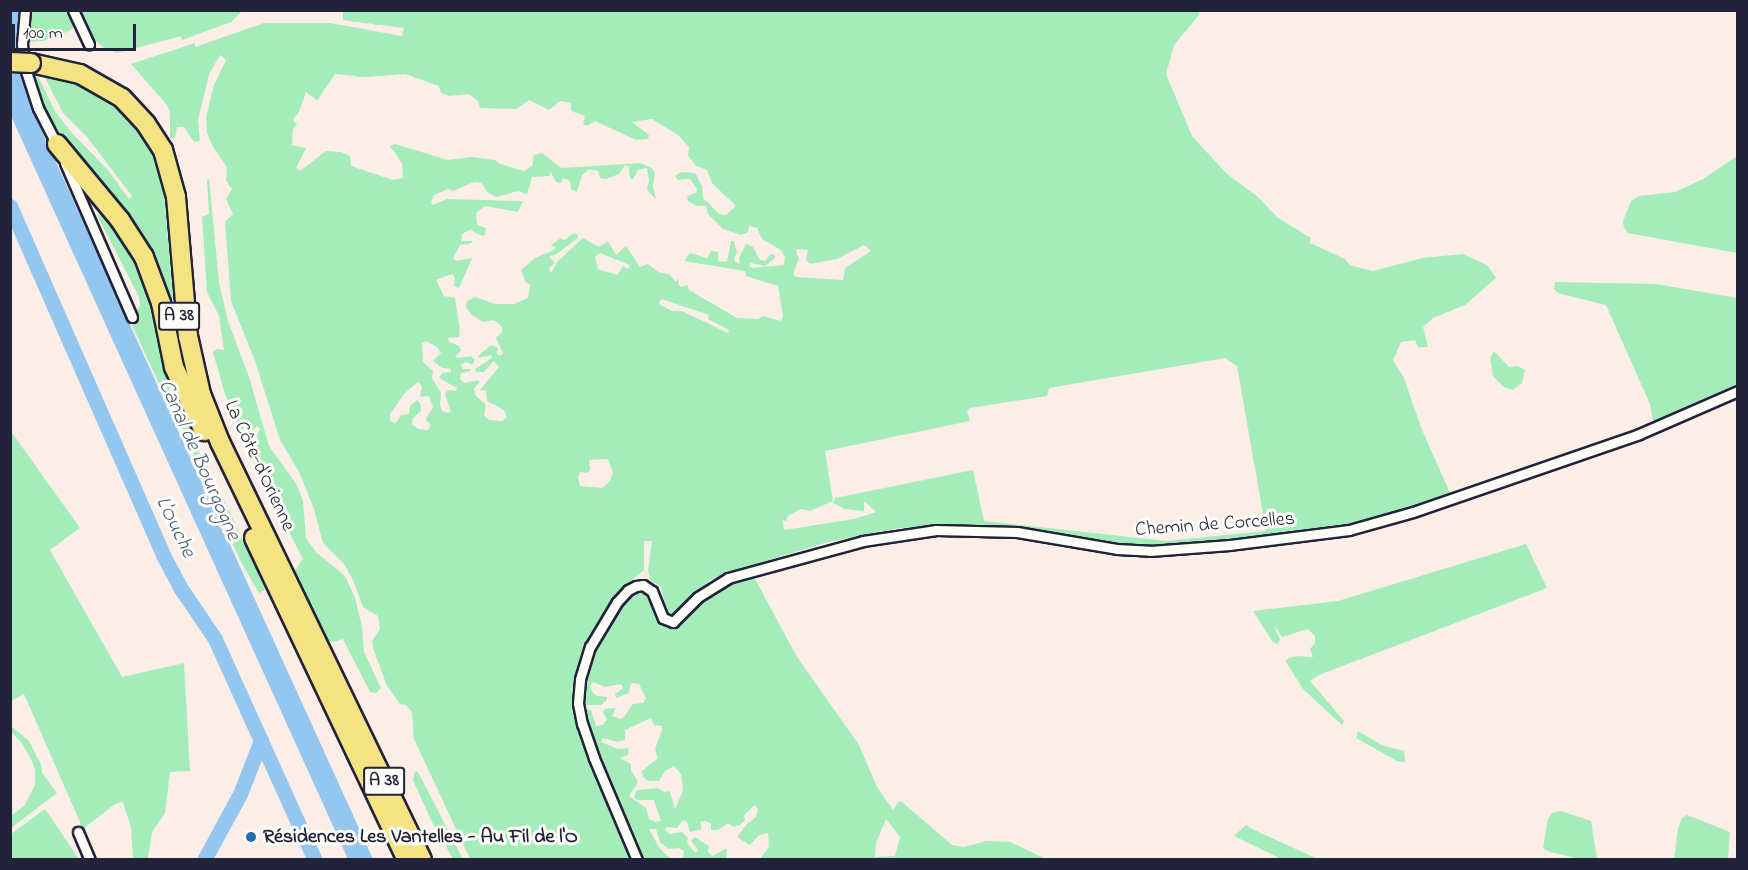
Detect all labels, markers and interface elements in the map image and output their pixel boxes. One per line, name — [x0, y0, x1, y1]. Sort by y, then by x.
scale bar — [15, 12, 140, 50]
text: 100 m — [23, 21, 63, 47]
road number: A 38 — [158, 301, 200, 331]
water label: Canal de Bourgogne — [152, 376, 246, 544]
street label: La Côte-d'Orienne — [218, 397, 300, 535]
water label: L'Ouche — [150, 493, 200, 561]
street label: Chemin de Corcelles — [1134, 507, 1296, 543]
road number: A 38 — [363, 766, 405, 796]
place label: Résidences Les Vantelles - Au Fil de l'O — [263, 825, 578, 849]
marker: Résidences Les Vantelles - Au Fil de l'O — [244, 830, 258, 844]

